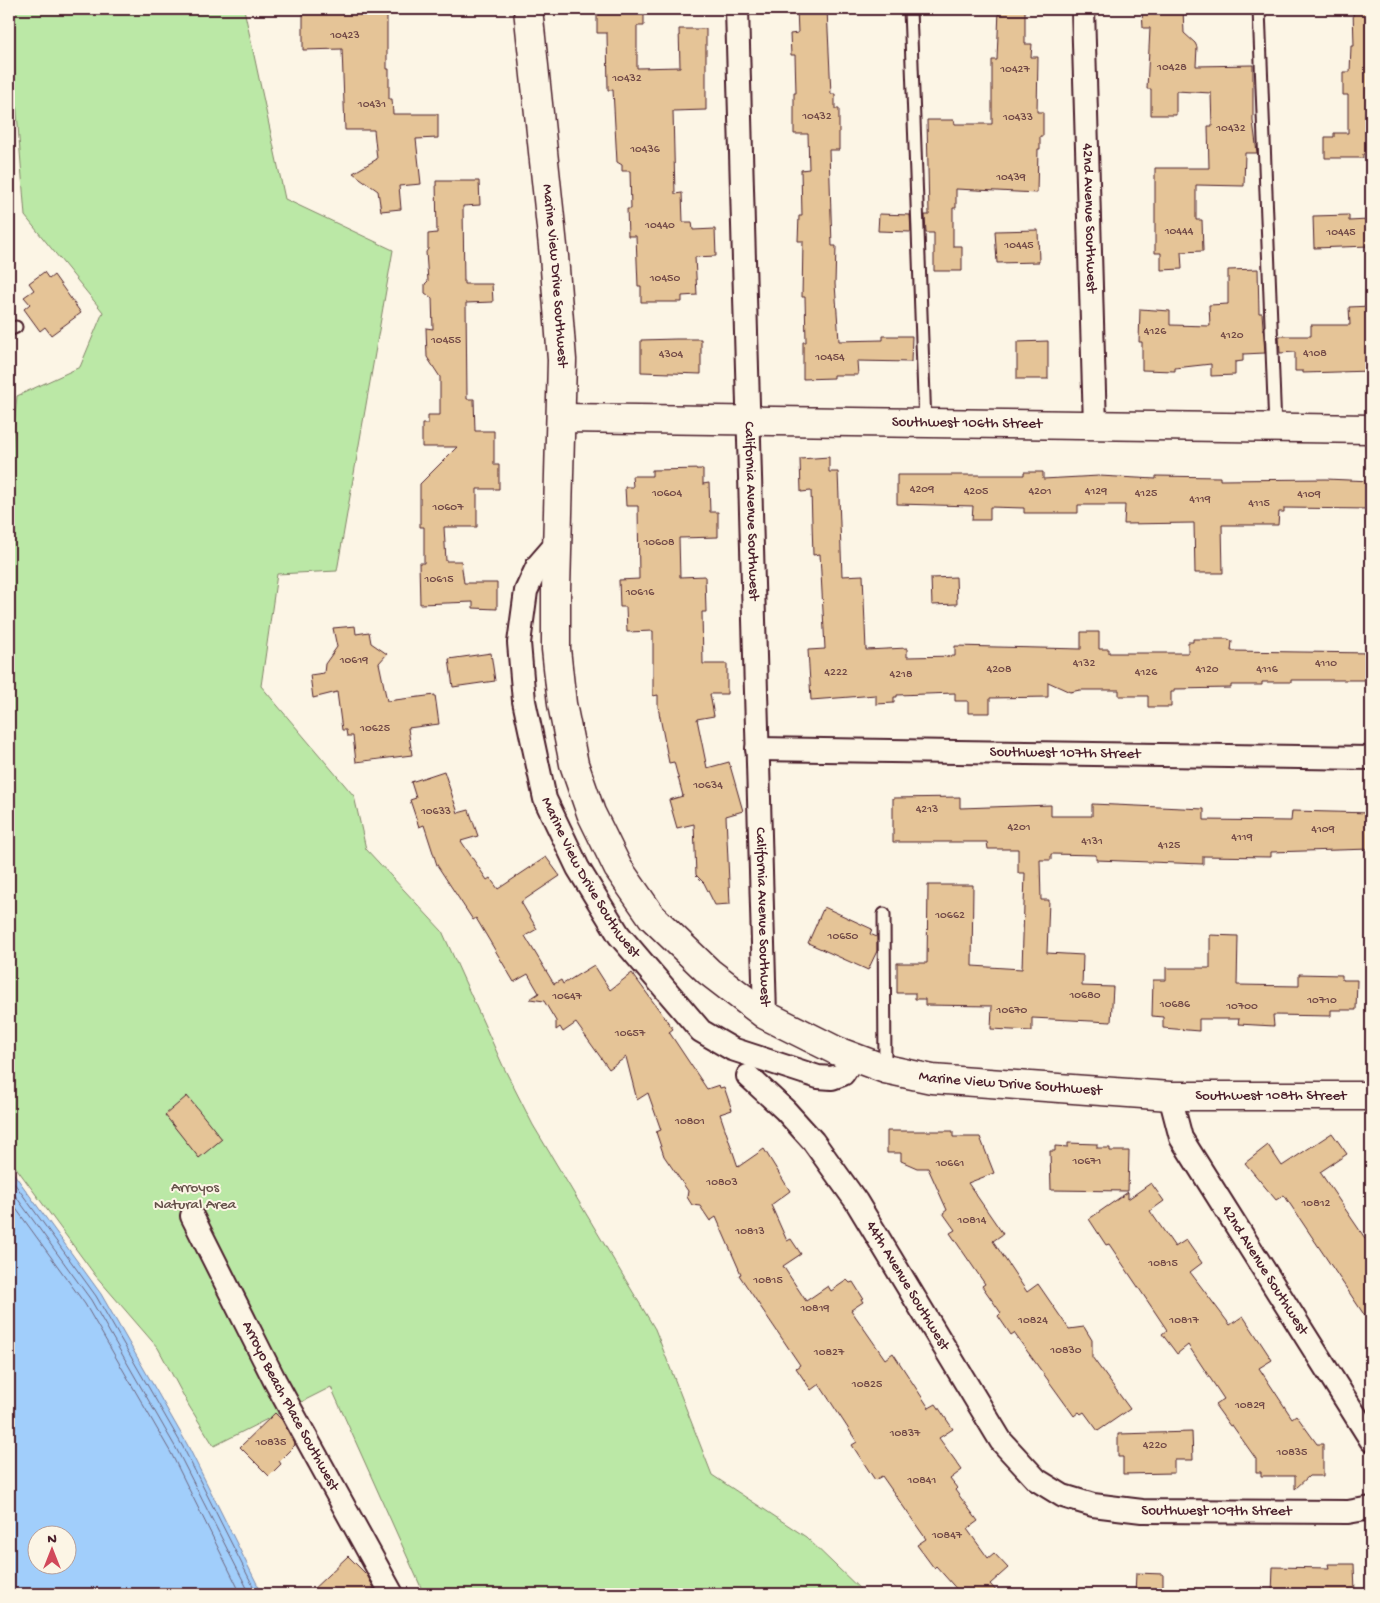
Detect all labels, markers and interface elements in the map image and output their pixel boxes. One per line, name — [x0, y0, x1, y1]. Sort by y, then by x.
house number: 10423 — [329, 29, 360, 43]
house number: 10428 — [1156, 61, 1187, 75]
house number: 10427 — [999, 63, 1030, 77]
house number: 10432 — [611, 72, 642, 86]
house number: 10431 — [357, 98, 386, 112]
house number: 10432 — [801, 110, 832, 124]
house number: 10433 — [1002, 111, 1033, 125]
house number: 10432 — [1215, 122, 1246, 136]
house number: 10436 — [629, 143, 661, 157]
street label: 42nd Avenue Southwest — [1078, 143, 1100, 295]
house number: 10439 — [995, 171, 1026, 185]
street label: Marine View Drive Southwest — [537, 183, 571, 369]
house number: 10440 — [644, 219, 675, 233]
house number: 10444 — [1164, 225, 1194, 239]
house number: 10445 — [1325, 226, 1356, 240]
house number: 10445 — [1003, 239, 1034, 253]
house number: 10450 — [649, 272, 680, 286]
house number: 4126 — [1144, 325, 1167, 339]
house number: 4120 — [1220, 329, 1244, 343]
house number: 10455 — [430, 334, 461, 348]
house number: 4108 — [1303, 347, 1327, 361]
house number: 4304 — [659, 348, 684, 362]
house number: 10454 — [814, 351, 845, 365]
street label: Southwest 106th Street — [892, 413, 1044, 434]
street label: California Avenue Southwest — [739, 421, 763, 602]
house number: 4209 — [910, 483, 934, 497]
house number: 4205 — [964, 485, 988, 499]
house number: 4201 — [1028, 485, 1052, 499]
house number: 4129 — [1085, 485, 1107, 499]
house number: 10604 — [651, 487, 682, 501]
house number: 4125 — [1135, 487, 1157, 501]
house number: 4109 — [1297, 488, 1321, 502]
house number: 4119 — [1189, 493, 1211, 507]
house number: 4115 — [1248, 497, 1270, 511]
house number: 10607 — [432, 501, 464, 515]
house number: 10608 — [642, 536, 675, 550]
house number: 10615 — [424, 573, 453, 587]
house number: 10616 — [625, 586, 655, 600]
house number: 10619 — [339, 654, 368, 668]
house number: 4132 — [1073, 657, 1095, 671]
house number: 4110 — [1315, 657, 1337, 671]
house number: 4208 — [987, 663, 1012, 677]
house number: 4120 — [1195, 663, 1219, 677]
house number: 4116 — [1256, 663, 1279, 677]
house number: 4222 — [824, 666, 848, 680]
house number: 4126 — [1135, 666, 1158, 680]
house number: 4218 — [890, 668, 913, 682]
house number: 10625 — [359, 722, 390, 736]
street label: Southwest 107th Street — [989, 743, 1142, 764]
house number: 10634 — [692, 779, 723, 793]
street label: Marine View Drive Southwest — [537, 794, 645, 963]
house number: 4213 — [916, 803, 938, 817]
house number: 10633 — [420, 805, 451, 819]
house number: 4201 — [1007, 821, 1031, 835]
house number: 4109 — [1311, 823, 1335, 837]
street label: California Avenue Southwest — [751, 827, 774, 1008]
house number: 4119 — [1231, 831, 1253, 845]
house number: 4131 — [1081, 835, 1103, 849]
house number: 4125 — [1158, 839, 1180, 853]
house number: 10662 — [934, 909, 965, 923]
house number: 10650 — [827, 930, 859, 944]
house number: 10680 — [1068, 989, 1101, 1003]
house number: 10647 — [551, 990, 583, 1004]
house number: 10710 — [1306, 994, 1337, 1008]
house number: 10686 — [1159, 998, 1191, 1012]
house number: 10700 — [1225, 1000, 1258, 1014]
house number: 10670 — [996, 1004, 1028, 1018]
house number: 10657 — [614, 1027, 646, 1041]
street label: Marine View Drive Southwest — [917, 1067, 1104, 1100]
street label: Southwest 108th Street — [1195, 1087, 1348, 1105]
house number: 10801 — [674, 1115, 705, 1129]
house number: 10671 — [1072, 1155, 1102, 1169]
house number: 10661 — [935, 1157, 964, 1171]
house number: 10803 — [705, 1176, 738, 1190]
park label: Arroyos Natural Area — [154, 1179, 237, 1214]
house number: 10812 — [1301, 1197, 1331, 1211]
street label: 42nd Avenue Southwest — [1217, 1202, 1313, 1340]
house number: 10814 — [957, 1214, 987, 1228]
street label: 44th Avenue Southwest — [861, 1218, 954, 1355]
house number: 10813 — [734, 1225, 765, 1239]
house number: 10815 — [1147, 1257, 1178, 1271]
house number: 10815 — [752, 1274, 783, 1288]
house number: 10819 — [799, 1302, 830, 1316]
house number: 10824 — [1017, 1314, 1048, 1328]
house number: 10817 — [1168, 1314, 1199, 1328]
street label: Arroyo Beach Place Southwest — [237, 1318, 344, 1496]
house number: 10830 — [1049, 1344, 1082, 1358]
house number: 10827 — [813, 1346, 845, 1360]
house number: 10825 — [851, 1378, 882, 1392]
house number: 10829 — [1234, 1399, 1265, 1413]
house number: 10837 — [889, 1427, 921, 1441]
house number: 10835 — [255, 1436, 286, 1450]
house number: 4220 — [1143, 1439, 1167, 1453]
house number: 10835 — [1276, 1446, 1307, 1460]
house number: 10841 — [907, 1474, 937, 1488]
street label: Southwest 109th Street — [1141, 1502, 1294, 1521]
north arrow — [28, 1526, 78, 1576]
house number: 10847 — [931, 1529, 963, 1543]
text: N — [47, 1531, 57, 1548]

